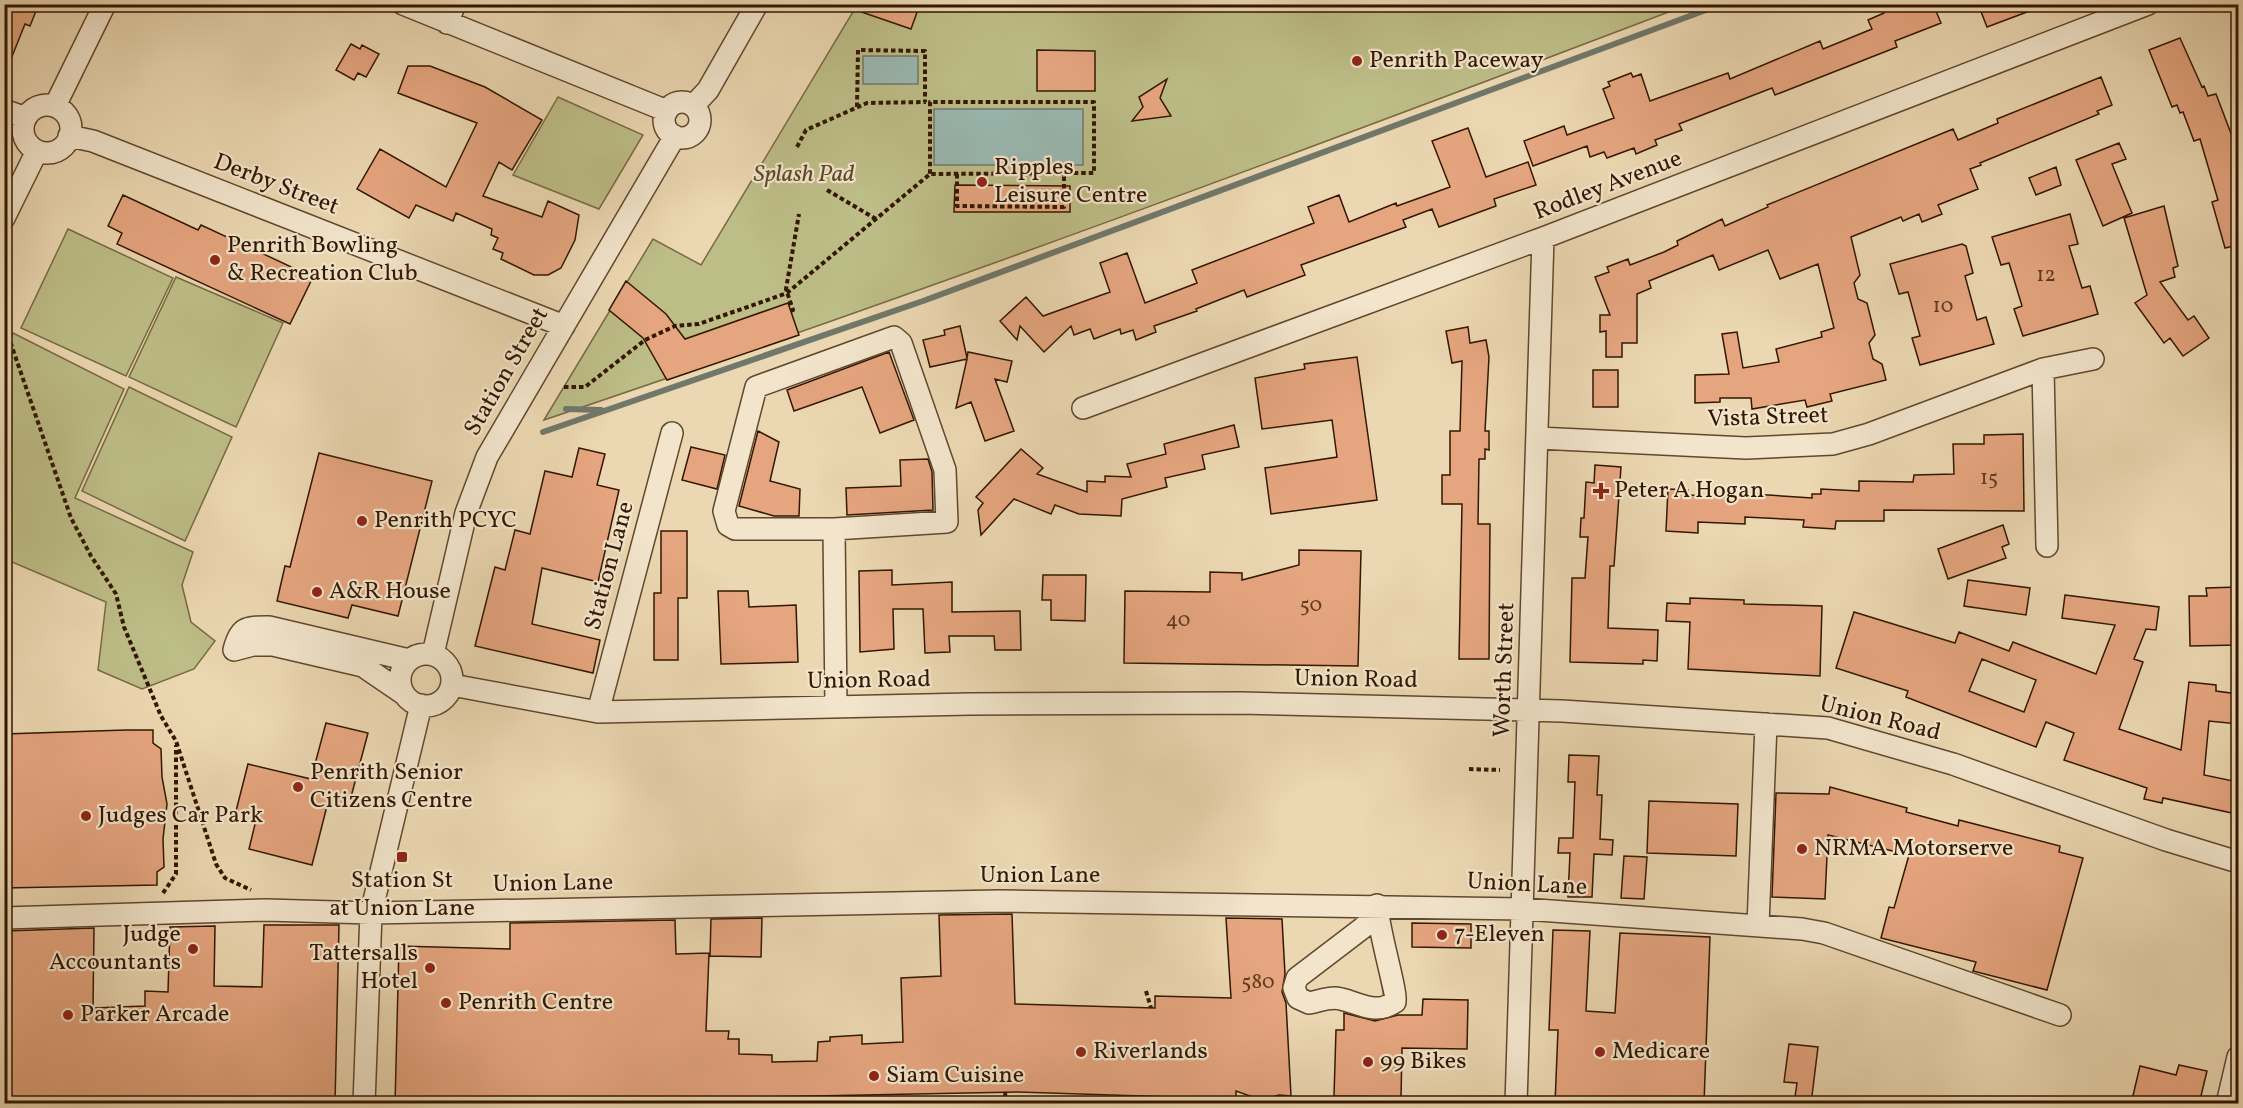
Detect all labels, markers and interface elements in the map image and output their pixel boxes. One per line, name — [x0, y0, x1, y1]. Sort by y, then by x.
place label: Penrith Paceway — [1369, 44, 1544, 78]
marker: Penrith Paceway — [1350, 54, 1364, 68]
street label: Rodley Avenue — [1529, 142, 1687, 230]
street label: Derby Street — [208, 146, 344, 224]
place label: Ripples Leisure Centre — [994, 151, 1147, 213]
park label: Splash Pad — [753, 158, 855, 192]
marker: Ripples Leisure Centre — [975, 175, 989, 189]
place label: Penrith Bowling & Recreation Club — [227, 229, 418, 291]
marker: Penrith Bowling & Recreation Club — [208, 253, 222, 267]
house number: 12 — [2036, 261, 2056, 290]
house number: 10 — [1933, 292, 1953, 321]
street label: Station Street — [456, 301, 558, 443]
street label: Vista Street — [1707, 399, 1829, 437]
house number: 15 — [1980, 464, 1998, 493]
place label: Peter A Hogan — [1614, 474, 1764, 508]
marker: Peter A Hogan — [1592, 482, 1610, 500]
street label: Station Lane — [577, 498, 643, 634]
place label: Penrith PCYC — [374, 504, 517, 538]
marker: Penrith PCYC — [355, 514, 369, 528]
place label: A&R House — [329, 575, 451, 609]
marker: A&R House — [310, 585, 324, 599]
house number: 50 — [1300, 591, 1322, 620]
street label: Worth Street — [1486, 602, 1524, 738]
house number: 40 — [1166, 606, 1190, 635]
street label: Union Road — [1294, 662, 1418, 698]
street label: Union Road — [807, 663, 931, 699]
street label: Union Road — [1816, 688, 1944, 750]
place label: Penrith Senior Citizens Centre — [310, 756, 473, 818]
marker: Penrith Senior Citizens Centre — [291, 780, 305, 794]
place label: Judges Car Park — [98, 799, 263, 833]
marker: Judges Car Park — [79, 809, 93, 823]
place label: NRMA Motorserve — [1814, 832, 2013, 866]
marker: NRMA Motorserve — [1795, 842, 1809, 856]
marker: Station St at Union Lane — [395, 850, 409, 864]
street label: Union Lane — [980, 859, 1100, 893]
place label: Station St at Union Lane — [329, 864, 475, 926]
street label: Union Lane — [1466, 865, 1588, 905]
street label: Union Lane — [492, 866, 614, 902]
place label: Judge Accountants — [49, 918, 181, 980]
place label: 7-Eleven — [1454, 918, 1545, 952]
marker: 7-Eleven — [1435, 928, 1449, 942]
place label: Tattersalls Hotel — [309, 937, 418, 999]
marker: Judge Accountants — [186, 942, 200, 956]
marker: Tattersalls Hotel — [423, 961, 437, 975]
house number: 580 — [1241, 968, 1275, 997]
place label: Penrith Centre — [458, 986, 613, 1020]
marker: Penrith Centre — [439, 996, 453, 1010]
place label: Parker Arcade — [80, 998, 229, 1032]
marker: Parker Arcade — [61, 1008, 75, 1022]
place label: Riverlands — [1093, 1035, 1208, 1069]
place label: Medicare — [1612, 1035, 1710, 1069]
marker: Riverlands — [1074, 1045, 1088, 1059]
place label: 99 Bikes — [1380, 1045, 1467, 1079]
marker: Medicare — [1593, 1045, 1607, 1059]
marker: 99 Bikes — [1361, 1055, 1375, 1069]
place label: Siam Cuisine — [886, 1059, 1024, 1093]
marker: Siam Cuisine — [867, 1069, 881, 1083]

